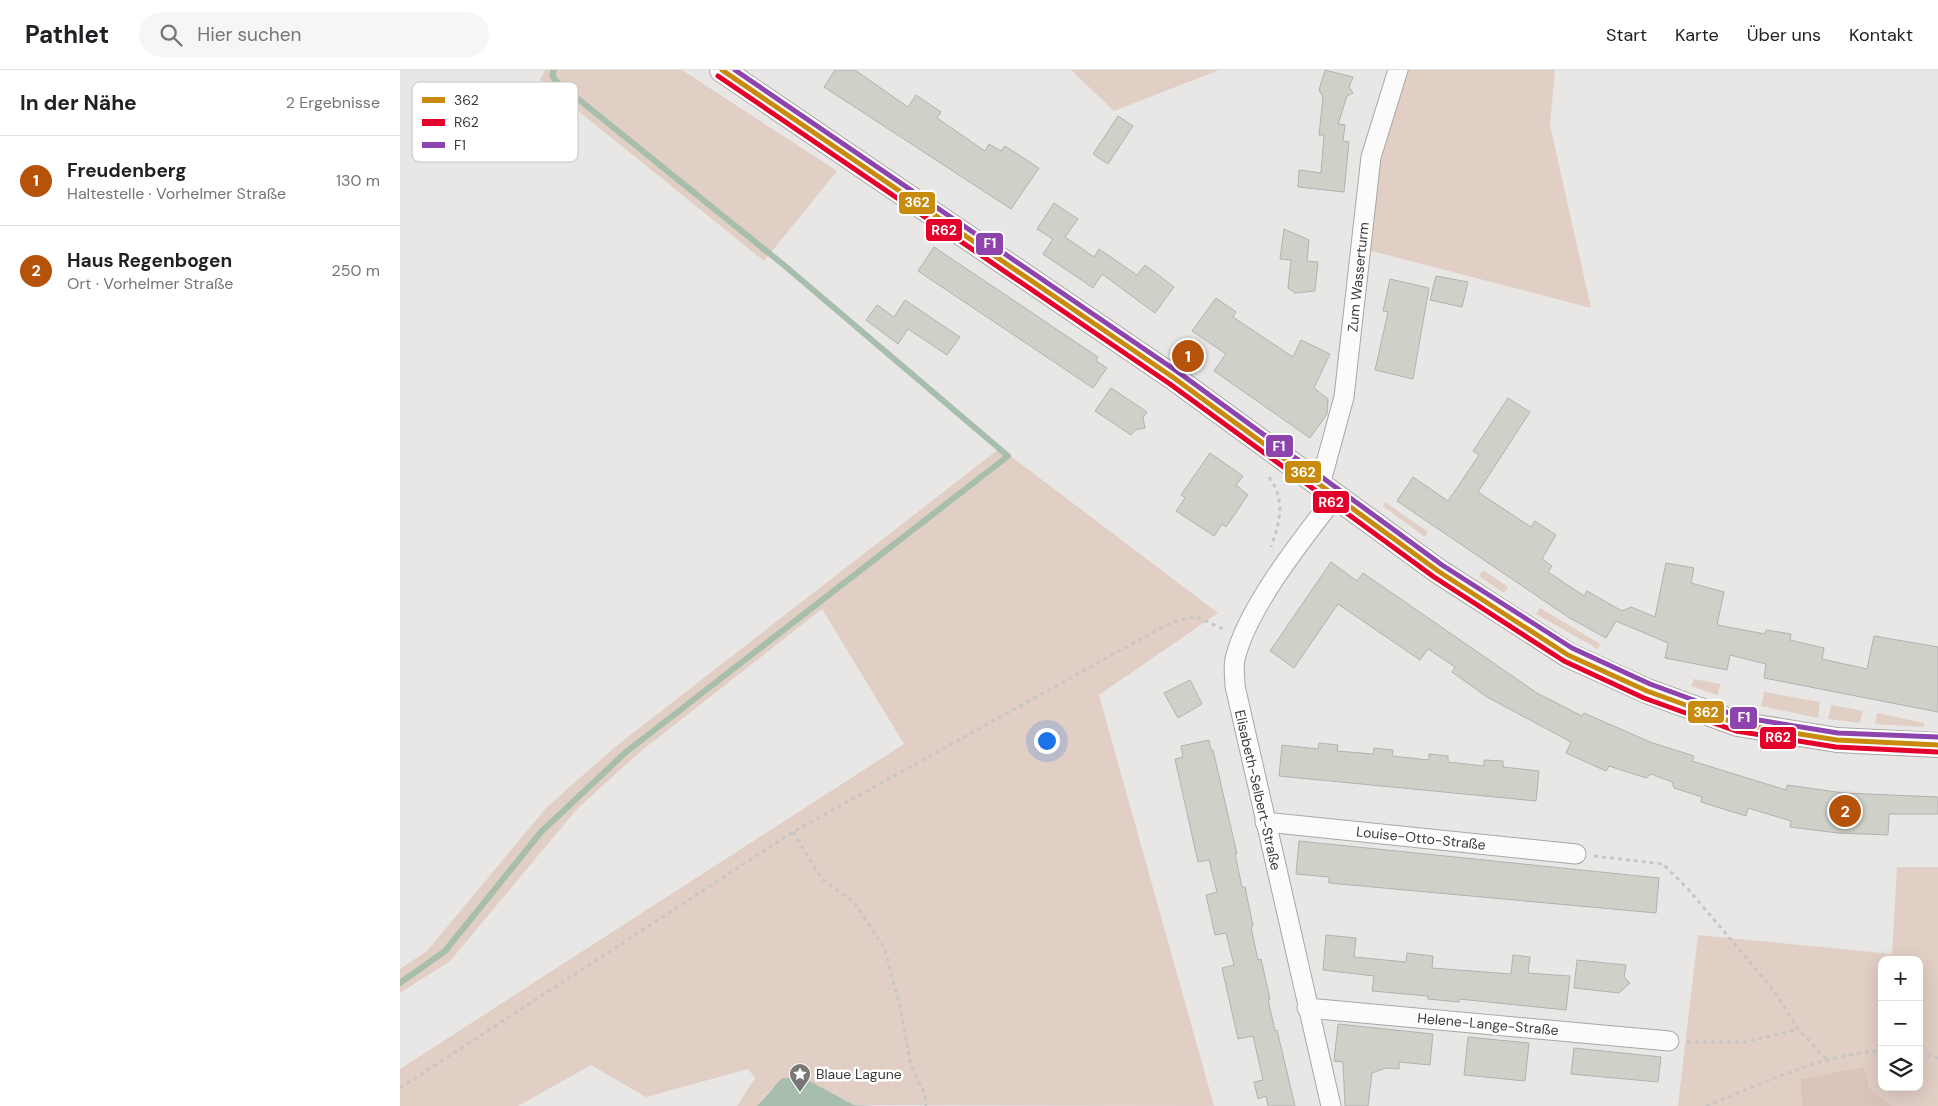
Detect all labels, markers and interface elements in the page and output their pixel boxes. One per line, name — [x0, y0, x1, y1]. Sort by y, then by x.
search box — [139, 12, 489, 57]
text: Pathlet — [25, 19, 109, 50]
icon: search — [157, 21, 185, 49]
text: Hier suchen — [197, 22, 301, 47]
text: Start — [1606, 23, 1647, 47]
text: Karte — [1675, 23, 1719, 47]
text: Über uns — [1747, 23, 1821, 47]
text: Kontakt — [1849, 23, 1913, 47]
legend — [412, 82, 578, 162]
text: In der Nähe — [20, 89, 137, 117]
text: 362 — [454, 91, 479, 109]
text: 2 Ergebnisse — [286, 92, 380, 113]
text: R62 — [454, 113, 479, 131]
text: F1 — [454, 136, 466, 154]
text: Freudenberg — [67, 158, 187, 183]
text: 1 — [33, 170, 39, 191]
text: 130 m — [336, 170, 380, 191]
text: Haltestelle · Vorhelmer Straße — [67, 183, 286, 204]
line badge: 362 — [898, 191, 936, 215]
text: 362 — [904, 193, 930, 211]
line badge: R62 — [925, 218, 963, 242]
text: R62 — [931, 221, 957, 239]
street label: Zum Wasserturm — [1343, 221, 1373, 333]
line badge: F1 — [975, 232, 1004, 256]
text: F1 — [984, 234, 996, 252]
text: Haus Regenbogen — [67, 248, 232, 273]
text: 2 — [31, 260, 41, 281]
text: 250 m — [332, 260, 380, 281]
text: Ort · Vorhelmer Straße — [67, 273, 233, 294]
pin: 1 — [1172, 337, 1204, 375]
line badge: F1 — [1265, 434, 1294, 458]
text: F1 — [1273, 437, 1285, 455]
line badge: 362 — [1284, 460, 1322, 484]
text: 362 — [1290, 463, 1316, 481]
line badge: R62 — [1312, 490, 1350, 514]
text: R62 — [1318, 493, 1344, 511]
line badge: 362 — [1687, 700, 1725, 724]
text: 362 — [1693, 703, 1719, 721]
line badge: F1 — [1729, 706, 1758, 730]
street label: Elisabeth-Selbert-Straße — [1231, 708, 1285, 872]
text: F1 — [1738, 708, 1750, 726]
line badge: R62 — [1759, 726, 1797, 750]
your location — [1034, 728, 1060, 754]
text: R62 — [1765, 728, 1791, 746]
pin: 2 — [1829, 792, 1861, 830]
street label: Louise-Otto-Straße — [1355, 822, 1487, 854]
map controls — [1878, 956, 1923, 1091]
button: + — [1878, 956, 1923, 1001]
button: − — [1878, 1001, 1923, 1046]
street label: Helene-Lange-Straße — [1417, 1009, 1559, 1039]
button: layers — [1878, 1046, 1923, 1091]
place icon: Blaue Lagune — [788, 1062, 812, 1093]
place label: Blaue Lagune — [816, 1065, 902, 1083]

